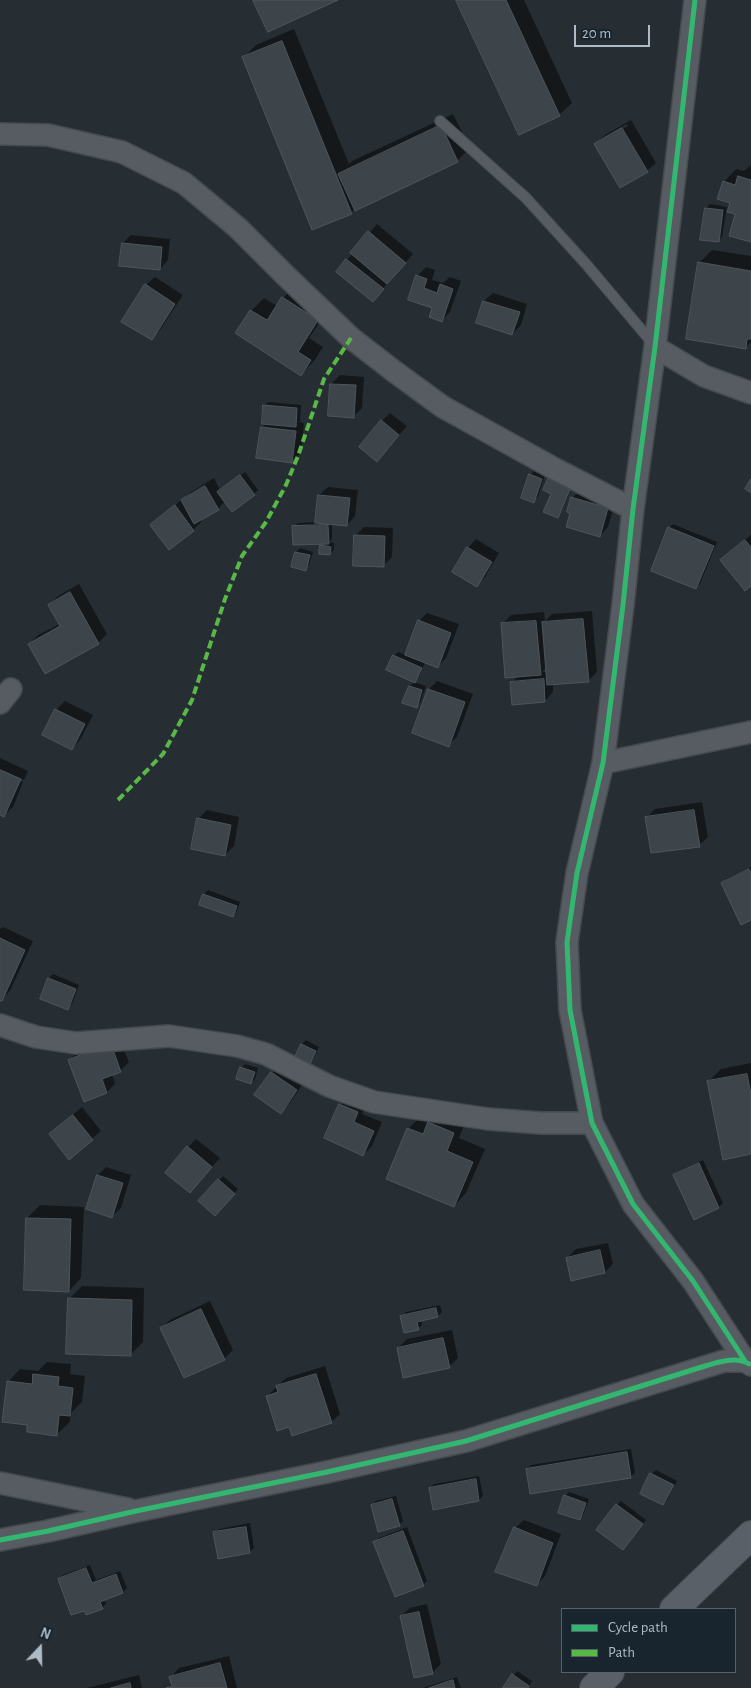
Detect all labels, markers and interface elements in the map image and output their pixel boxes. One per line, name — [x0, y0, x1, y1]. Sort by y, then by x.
scale bar — [576, 15, 652, 47]
text: 20 m — [582, 26, 611, 41]
legend — [561, 1608, 736, 1673]
text: Cycle path — [608, 1620, 668, 1635]
north arrow — [15, 1623, 65, 1673]
text: N — [38, 1626, 52, 1642]
text: Path — [608, 1645, 635, 1660]

